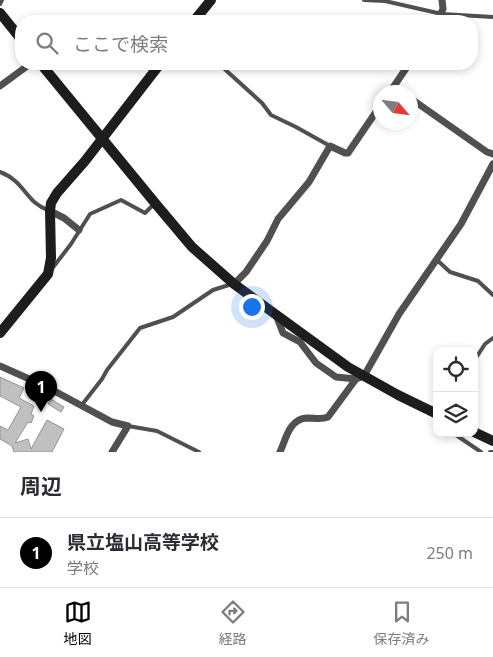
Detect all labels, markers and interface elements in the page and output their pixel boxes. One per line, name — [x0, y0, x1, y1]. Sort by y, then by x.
search box — [15, 15, 478, 70]
icon: search — [33, 29, 61, 57]
text: ここで検索 — [73, 31, 168, 57]
north arrow — [373, 85, 418, 130]
your location — [239, 294, 265, 320]
map controls — [433, 347, 478, 437]
button: locate — [433, 347, 478, 392]
pin: 1 — [25, 371, 57, 412]
button: layers — [433, 392, 478, 437]
text: 周辺 — [20, 472, 62, 500]
text: 県立塩山高等学校 — [67, 529, 219, 555]
text: 1 — [31, 542, 41, 564]
text: 250 m — [426, 542, 473, 564]
text: 学校 — [67, 557, 99, 579]
tab: 地図 — [64, 598, 92, 648]
tab: 経路 — [219, 598, 247, 648]
tab: 保存済み — [374, 598, 430, 648]

